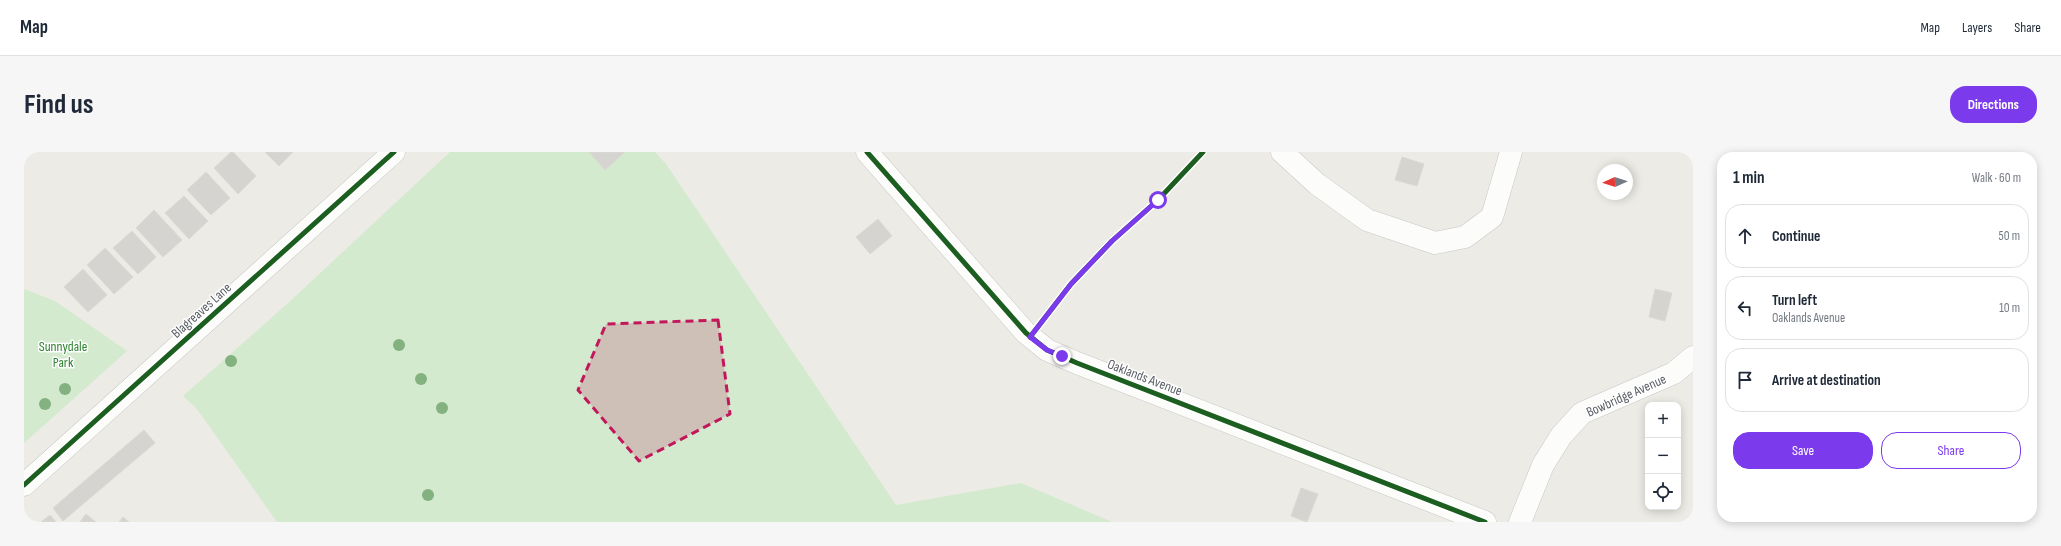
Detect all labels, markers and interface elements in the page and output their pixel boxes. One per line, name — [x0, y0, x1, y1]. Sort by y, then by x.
text: Map — [20, 16, 48, 39]
text: Map — [1920, 19, 1940, 36]
text: Layers — [1962, 19, 1992, 36]
text: Share — [2014, 19, 2041, 36]
button: Directions — [1950, 86, 2037, 123]
text: Find us — [24, 88, 93, 121]
north arrow — [1597, 164, 1633, 200]
text: 1 min — [1733, 168, 1765, 188]
text: Walk · 60 m — [1972, 170, 2021, 186]
route start — [1149, 191, 1167, 209]
icon: ahead — [1734, 225, 1756, 247]
text: Continue — [1772, 227, 1821, 246]
text: 50 m — [1999, 228, 2020, 244]
street label: Blagreaves Lane — [168, 279, 235, 342]
text: Turn left — [1772, 291, 1817, 310]
icon: left — [1734, 297, 1756, 319]
text: 10 m — [1999, 300, 2020, 316]
text: Oaklands Avenue — [1772, 310, 1845, 326]
park label: Sunnydale Park — [39, 338, 87, 371]
route end — [1053, 347, 1071, 365]
street label: Oaklands Avenue — [1105, 355, 1185, 400]
icon: arrive — [1734, 369, 1756, 391]
street label: Bowbridge Avenue — [1584, 370, 1669, 421]
text: Arrive at destination — [1772, 371, 1881, 390]
map controls — [1645, 402, 1681, 510]
button: + — [1645, 402, 1681, 438]
button: Save — [1733, 432, 1873, 469]
button: Share — [1881, 432, 2021, 469]
button: − — [1645, 438, 1681, 474]
button: locate — [1645, 474, 1681, 510]

